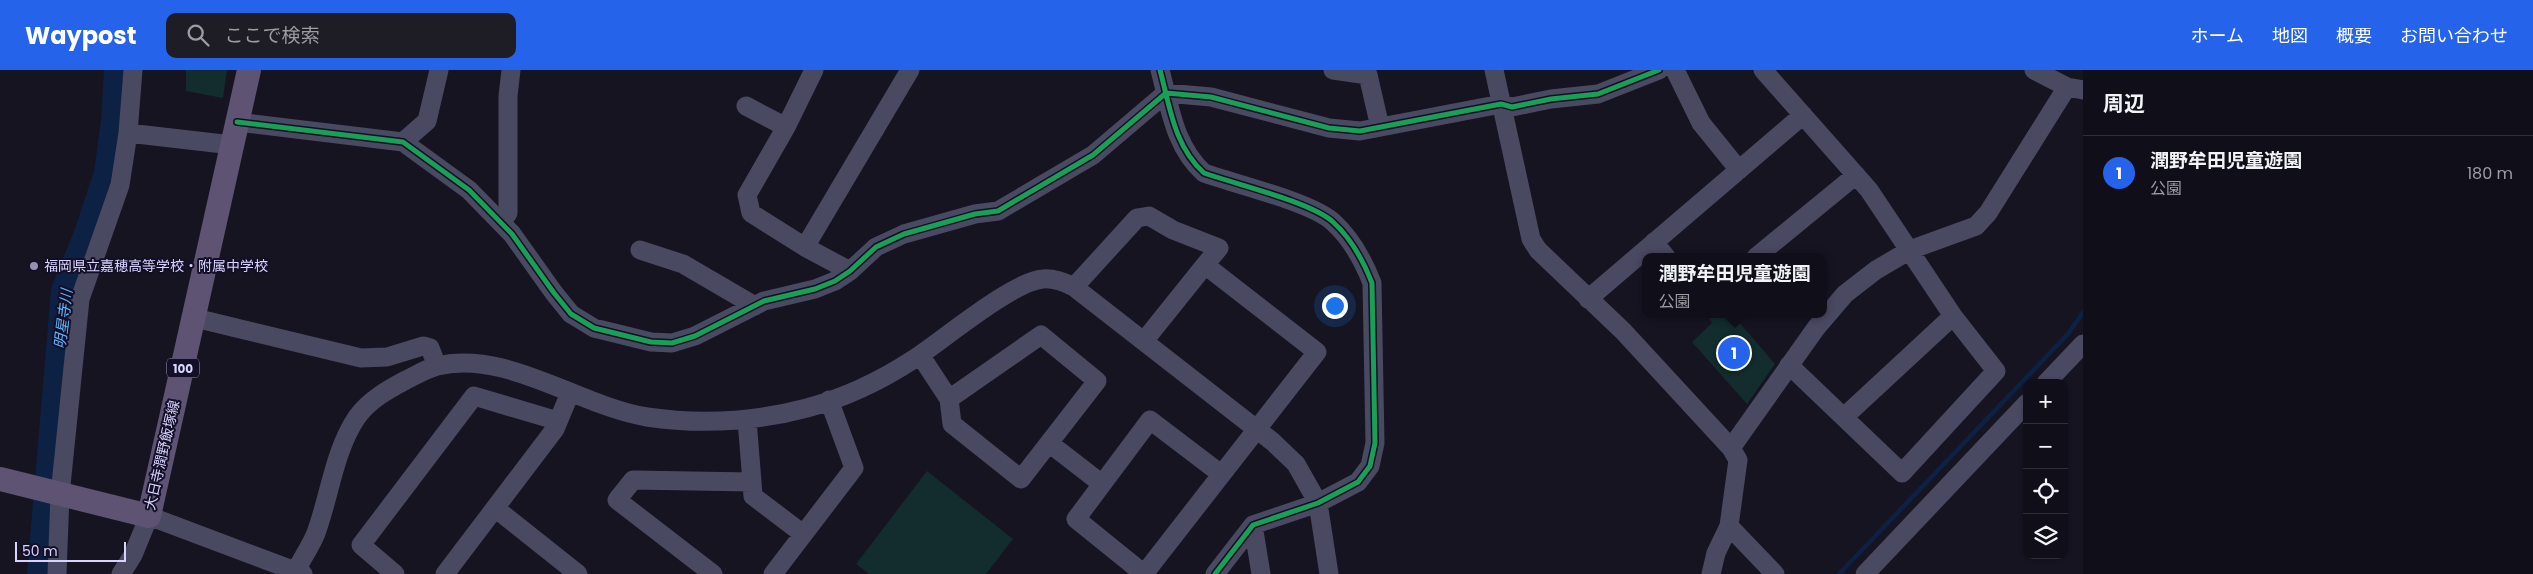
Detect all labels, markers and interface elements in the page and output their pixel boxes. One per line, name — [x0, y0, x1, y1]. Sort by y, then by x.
search box — [166, 13, 516, 58]
text: Waypost — [25, 19, 136, 52]
icon: search — [184, 21, 212, 49]
text: ここで検索 — [224, 22, 319, 49]
text: ホーム — [2191, 23, 2244, 48]
text: 地図 — [2272, 23, 2308, 48]
text: 概要 — [2336, 23, 2372, 48]
text: お問い合わせ — [2400, 23, 2508, 48]
text: 周辺 — [2103, 89, 2145, 118]
text: 潤野牟田児童遊園 — [2150, 147, 2302, 174]
text: 1 — [2116, 162, 2122, 185]
text: 180 m — [2467, 162, 2513, 185]
text: 公園 — [2150, 177, 2182, 200]
popup — [1642, 253, 1827, 318]
place label: 福岡県立嘉穂高等学校・附属中学校 — [44, 256, 268, 276]
marker: 福岡県立嘉穂高等学校・附属中学校 — [28, 260, 40, 272]
text: 潤野牟田児童遊園 — [1658, 260, 1811, 287]
water label: 明星寺川 — [49, 286, 77, 350]
text: 公園 — [1658, 290, 1691, 313]
your location — [1322, 293, 1348, 319]
pin: 1 — [1718, 334, 1750, 372]
road number: 100 — [167, 358, 199, 378]
map controls — [2023, 379, 2068, 559]
button: + — [2023, 379, 2068, 424]
street label: 大日寺潤野飯塚線 — [140, 398, 184, 512]
button: − — [2023, 424, 2068, 469]
button: locate — [2023, 469, 2068, 514]
button: layers — [2023, 514, 2068, 559]
scale bar — [15, 539, 126, 562]
text: 50 m — [22, 541, 58, 561]

